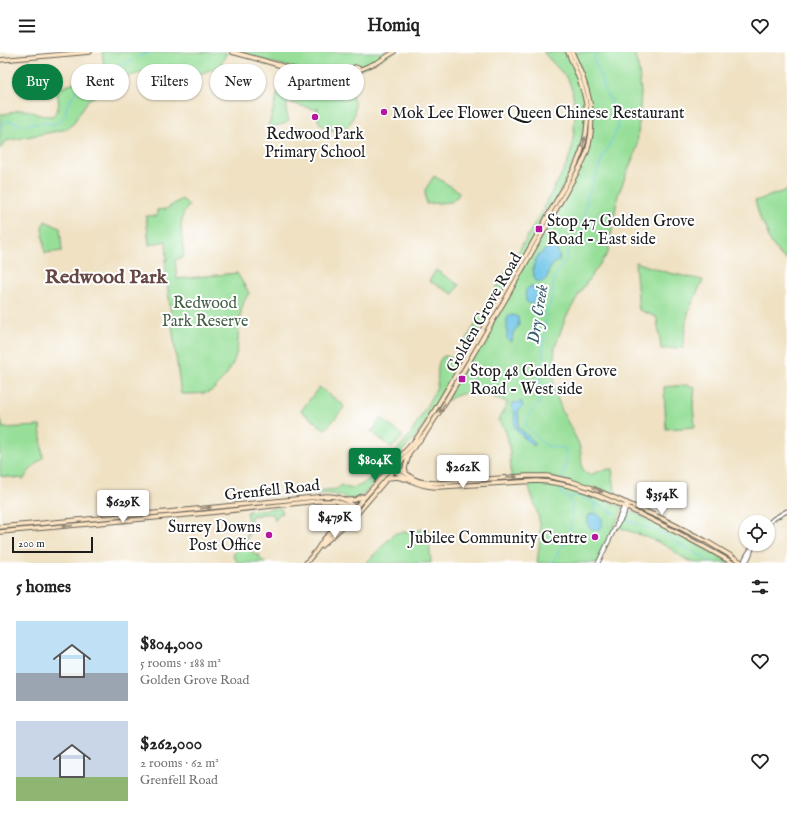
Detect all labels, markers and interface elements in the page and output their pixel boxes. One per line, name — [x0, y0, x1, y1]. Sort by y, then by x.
icon: menu — [16, 15, 38, 37]
text: Homiq — [367, 15, 420, 38]
icon: heart — [749, 15, 771, 37]
chip: Buy — [12, 64, 63, 100]
chip: Rent — [71, 64, 129, 100]
chip: Filters — [137, 64, 202, 100]
chip: New — [210, 64, 266, 100]
chip: Apartment — [274, 64, 364, 100]
place label: Mok Lee Flower Queen Chinese Restaurant — [392, 104, 685, 124]
marker: Mok Lee Flower Queen Chinese Restaurant — [379, 107, 389, 117]
marker: Redwood Park Primary School — [310, 112, 320, 122]
place label: Redwood Park Primary School — [264, 125, 366, 163]
one-way arrow — [581, 136, 587, 148]
place label: Stop 47 Golden Grove Road - East side — [547, 212, 695, 250]
marker: Stop 47 Golden Grove Road - East side — [534, 224, 544, 234]
street label: Golden Grove Road — [442, 249, 527, 376]
district label: Redwood Park — [45, 265, 168, 290]
water label: Dry Creek — [523, 283, 554, 345]
park label: Redwood Park Reserve — [162, 294, 248, 332]
place label: Stop 48 Golden Grove Road - West side — [470, 362, 617, 400]
marker: Stop 48 Golden Grove Road - West side — [457, 374, 467, 384]
one-way arrow — [438, 402, 445, 414]
pin: $804K — [347, 448, 403, 482]
text: $804K — [358, 452, 392, 469]
pin: $262K — [435, 455, 491, 489]
text: $262K — [446, 459, 480, 476]
one-way arrow — [506, 473, 518, 480]
street label: Grenfell Road — [223, 476, 321, 506]
pin: $354K — [634, 482, 690, 516]
text: $354K — [646, 486, 678, 503]
one-way arrow — [593, 487, 604, 493]
pin: $629K — [95, 490, 151, 524]
text: $629K — [106, 494, 140, 511]
one-way arrow — [200, 505, 212, 511]
pin: $479K — [307, 505, 363, 539]
text: $479K — [318, 509, 352, 526]
map controls — [739, 515, 775, 551]
button: locate — [739, 515, 775, 551]
place label: Surrey Downs Post Office — [168, 518, 261, 556]
one-way arrow — [61, 522, 73, 529]
place label: Jubilee Community Centre — [407, 529, 587, 549]
marker: Surrey Downs Post Office — [264, 530, 274, 540]
marker: Jubilee Community Centre — [590, 532, 600, 542]
scale bar — [12, 535, 93, 554]
text: 200 m — [18, 537, 45, 551]
icon: filters — [749, 576, 771, 598]
text: 5 homes — [16, 577, 71, 598]
text: $804,000 — [140, 634, 203, 655]
icon: home — [48, 637, 96, 685]
icon: heart — [749, 650, 771, 672]
text: 5 rooms · 188 m² — [140, 655, 221, 672]
text: Golden Grove Road — [140, 672, 249, 689]
text: $262,000 — [140, 734, 202, 755]
icon: home — [48, 737, 96, 785]
icon: heart — [749, 750, 771, 772]
text: 2 rooms · 62 m² — [140, 755, 219, 772]
text: Grenfell Road — [140, 772, 218, 789]

